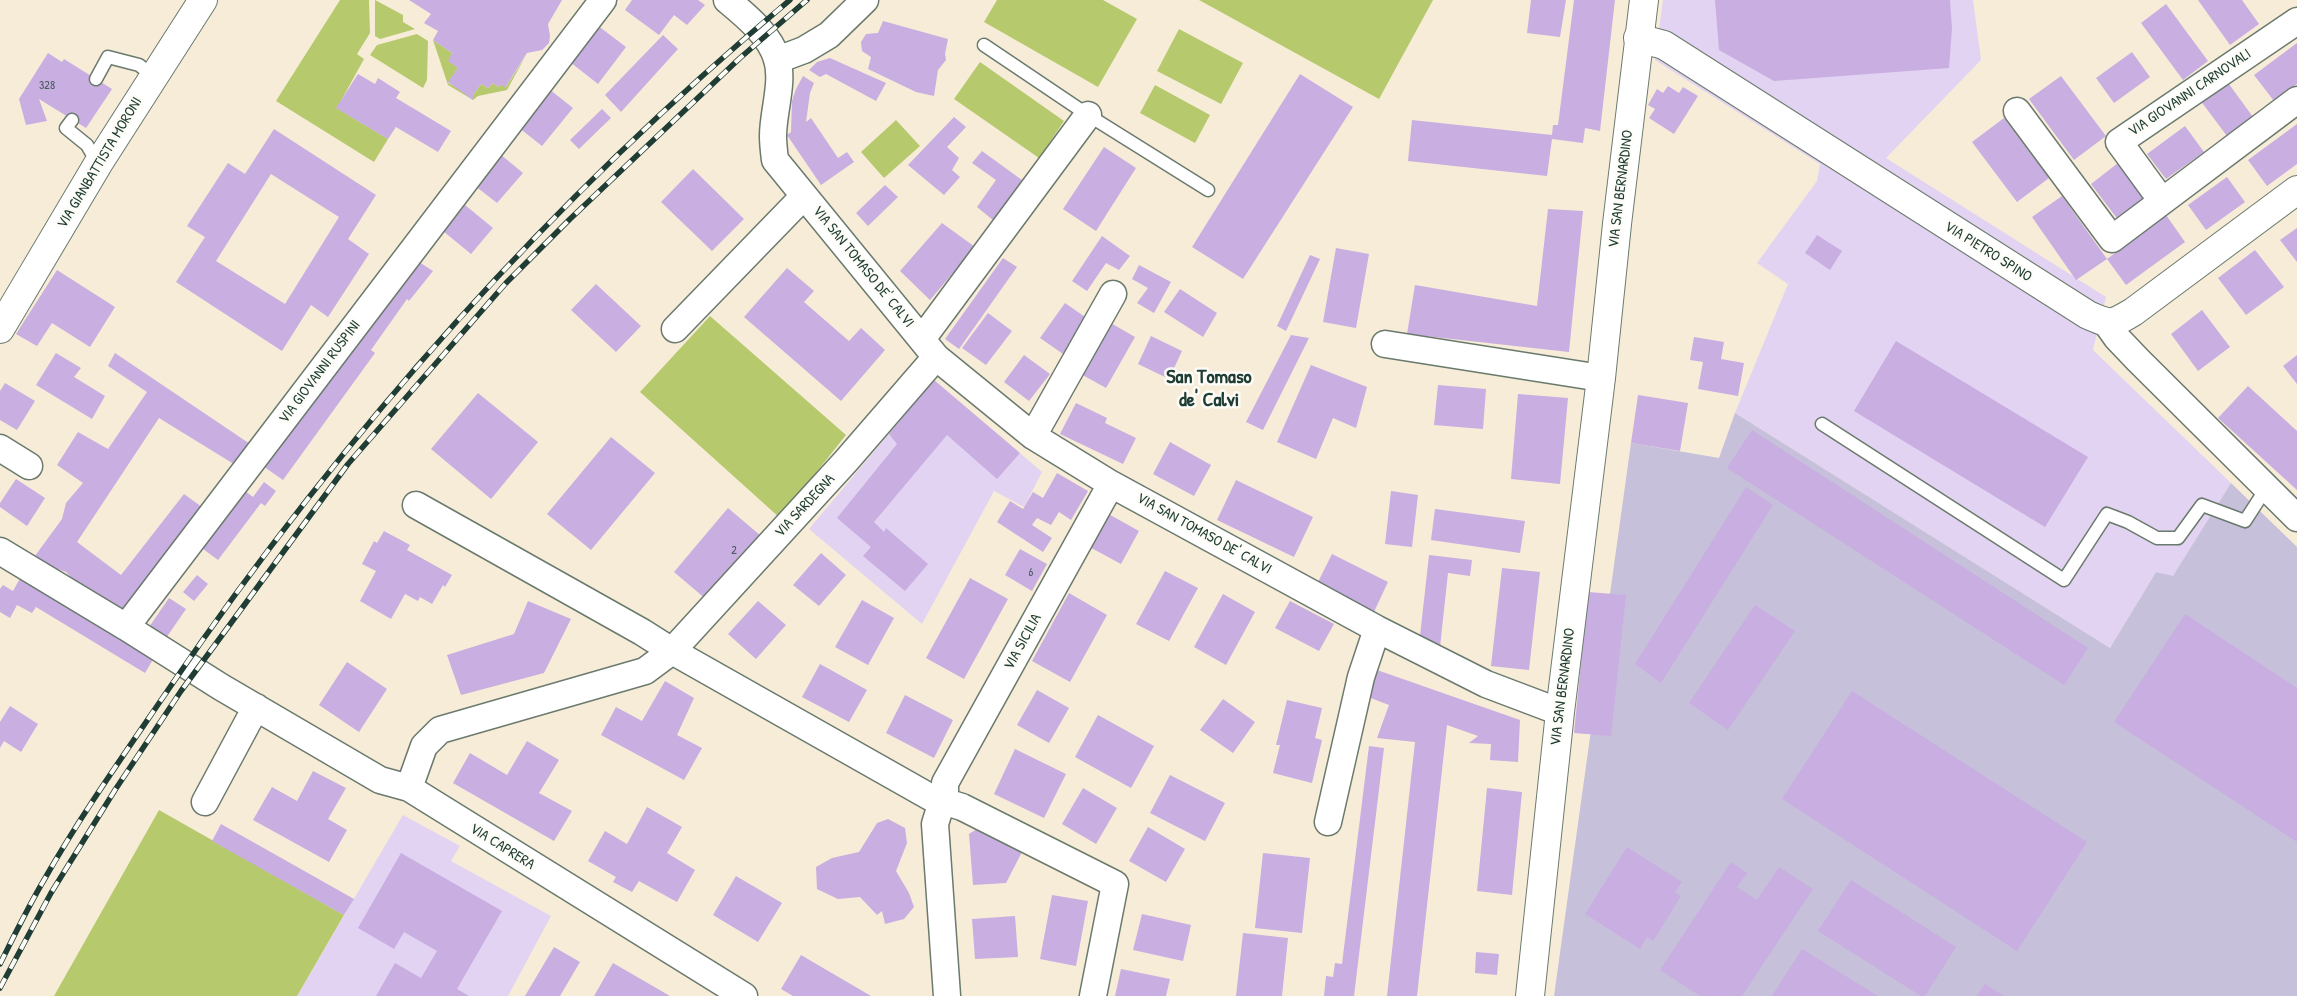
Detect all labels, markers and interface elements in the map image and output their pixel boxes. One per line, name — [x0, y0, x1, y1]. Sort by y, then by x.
street label: VIA GIOVANNI CARNOVALI — [2125, 45, 2255, 141]
house number: 328 — [39, 79, 55, 93]
street label: VIA GIANBATTISTA MORONI — [54, 94, 146, 232]
street label: VIA SAN BERNARDINO — [1605, 129, 1637, 249]
street label: VIA SAN TOMASO DE' CALVI — [808, 203, 918, 331]
street label: VIA PIETRO SPINO — [1941, 218, 2035, 286]
street label: VIA GIOVANNI RUSPINI — [275, 317, 365, 427]
district label: San Tomaso de' Calvi — [1166, 366, 1252, 413]
street label: VIA SARDEGNA — [771, 471, 839, 541]
street label: VIA SAN TOMASO DE' CALVI — [1133, 489, 1275, 579]
house number: 2 — [731, 544, 737, 558]
house number: 6 — [1029, 566, 1033, 580]
street label: VIA SICILIA — [1000, 611, 1046, 673]
street label: VIA SAN BERNARDINO — [1547, 627, 1579, 747]
street label: VIA CAPRERA — [466, 820, 538, 874]

